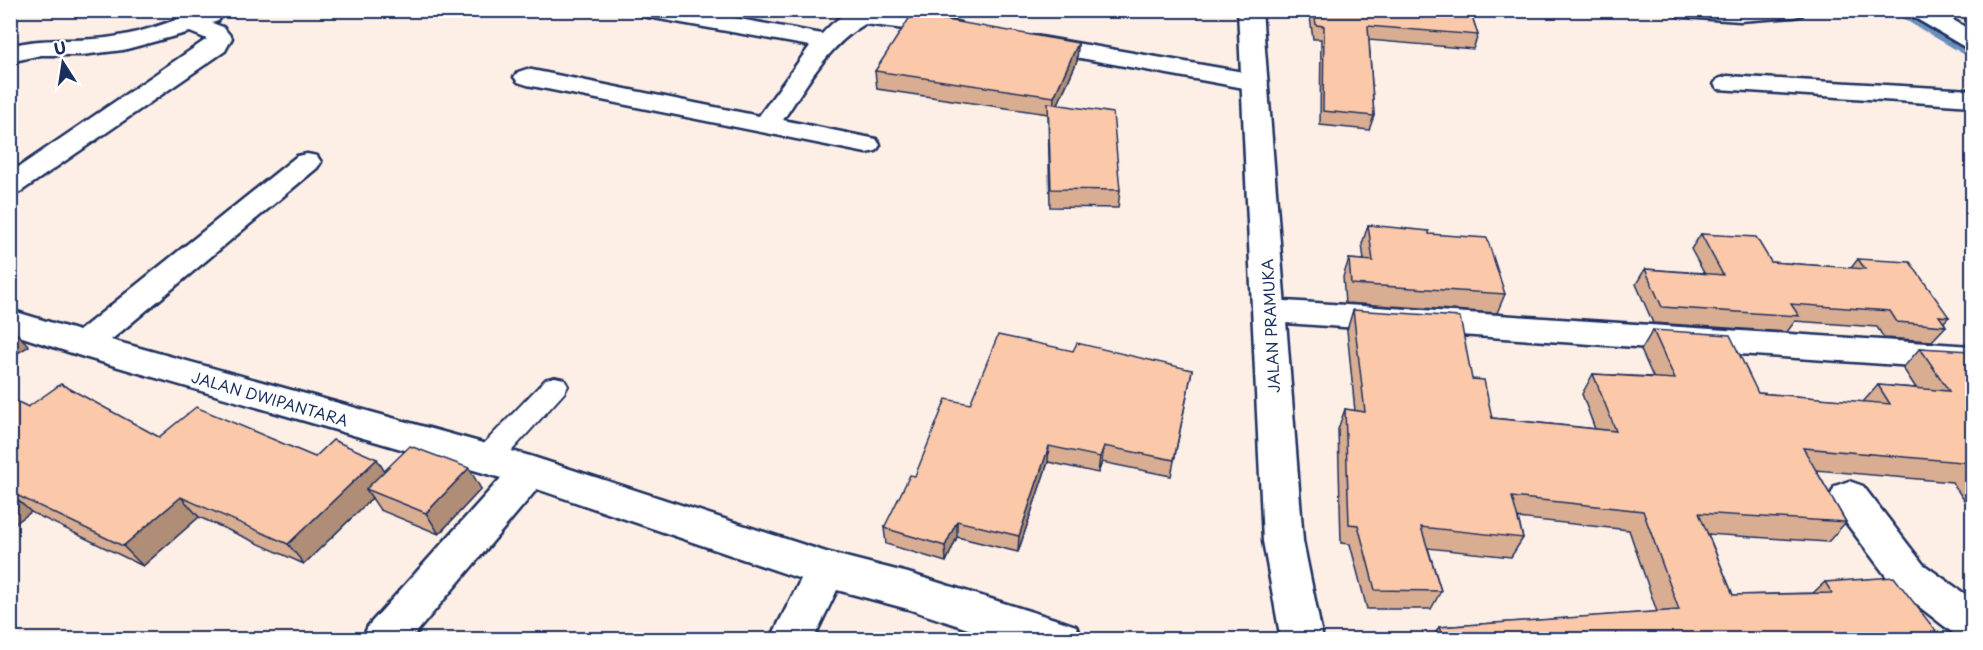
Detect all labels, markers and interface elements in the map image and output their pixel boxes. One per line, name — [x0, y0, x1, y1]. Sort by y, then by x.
north arrow — [33, 33, 93, 93]
text: U — [51, 34, 68, 60]
street label: JALAN PRAMUKA — [1255, 258, 1285, 394]
street label: JALAN DWIPANTARA — [189, 365, 351, 431]

